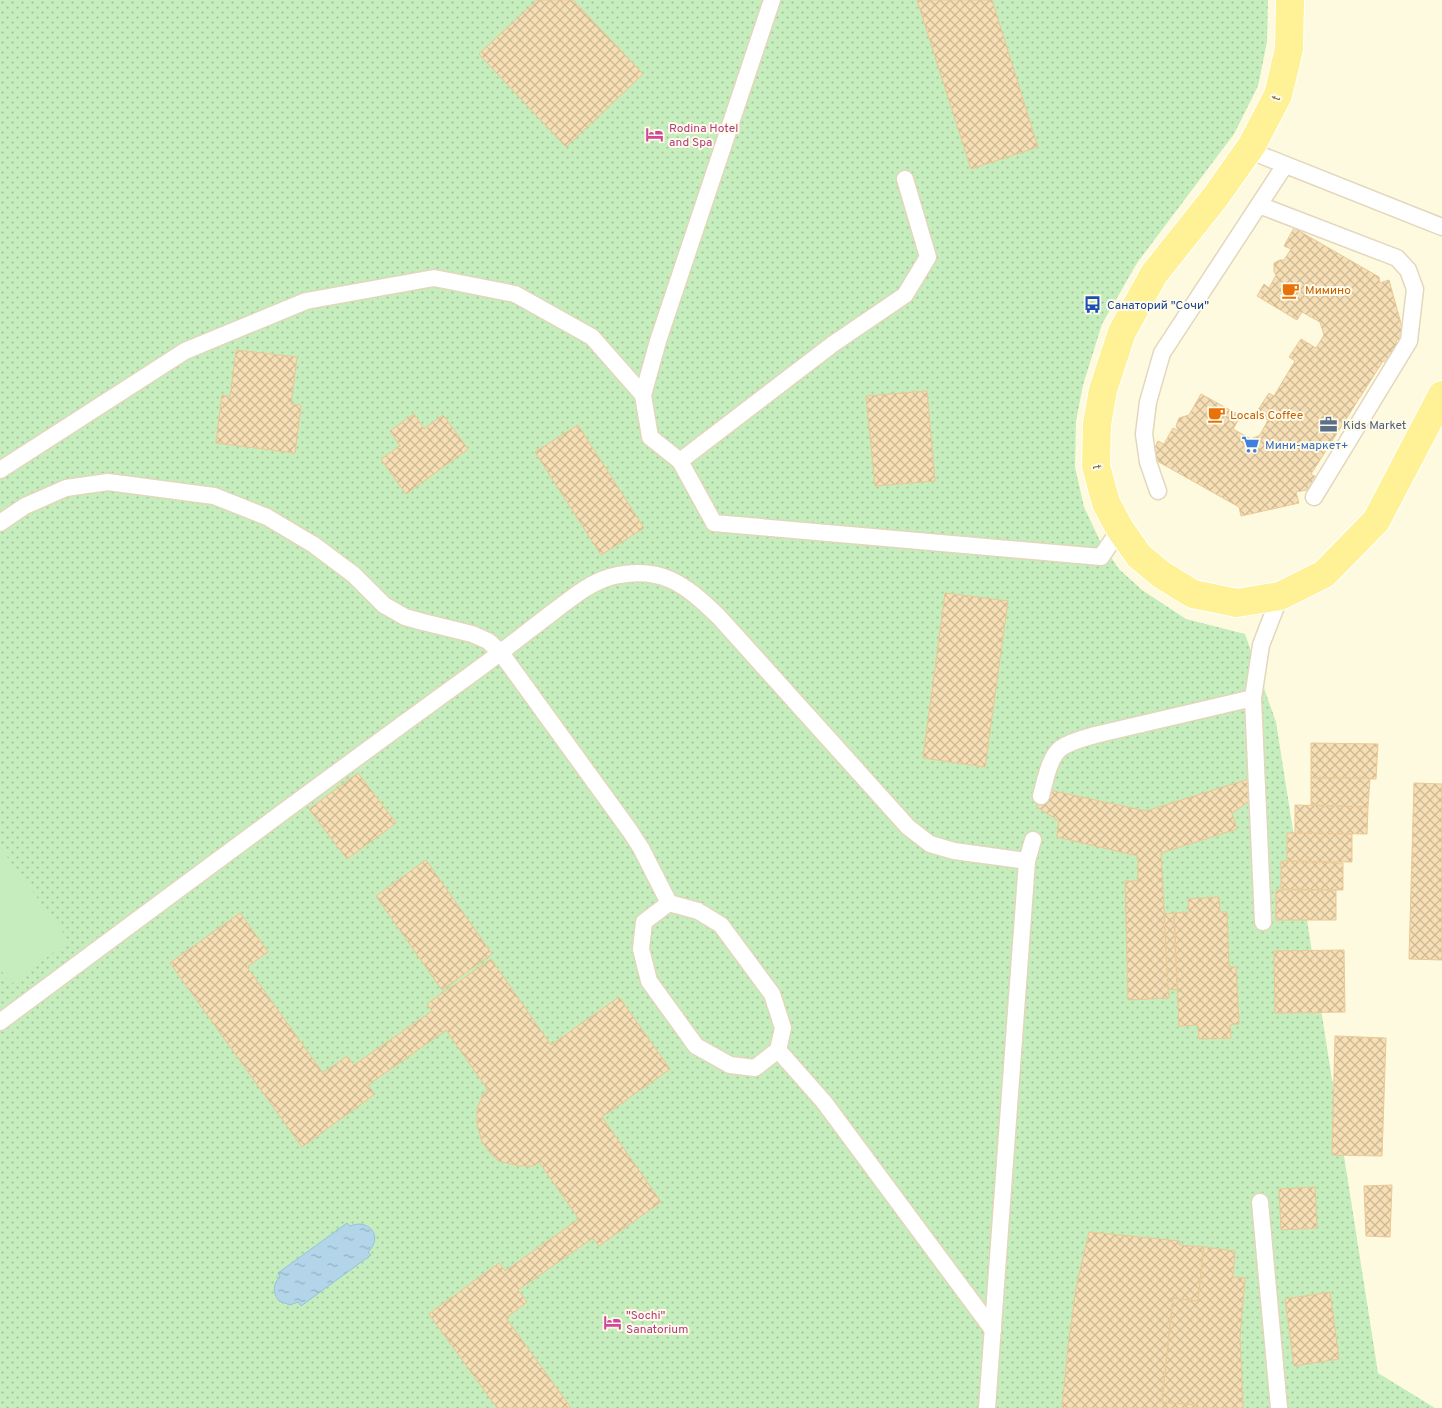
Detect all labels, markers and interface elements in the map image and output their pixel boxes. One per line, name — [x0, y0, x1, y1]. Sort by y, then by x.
street label: t — [1269, 93, 1285, 104]
place label: Rodina Hotel and Spa — [669, 121, 738, 151]
hotel icon: Rodina Hotel and Spa — [645, 125, 665, 145]
cafe icon: Мимино — [1281, 280, 1301, 300]
place label: Мимино — [1305, 283, 1351, 299]
bus stop icon: Санаторий "Сочи" — [1083, 295, 1103, 315]
place label: Санаторий "Сочи" — [1107, 298, 1209, 314]
cafe icon: Locals Coffee — [1206, 405, 1226, 425]
place label: Locals Coffee — [1230, 408, 1303, 424]
office icon: Kids Market — [1319, 415, 1339, 435]
place label: Kids Market — [1343, 418, 1406, 434]
supermarket icon: Мини-маркет+ — [1241, 435, 1261, 455]
place label: Мини-маркет+ — [1265, 438, 1349, 454]
street label: t — [1088, 464, 1104, 471]
place label: "Sochi" Sanatorium — [626, 1308, 688, 1338]
hotel icon: "Sochi" Sanatorium — [602, 1312, 622, 1332]

